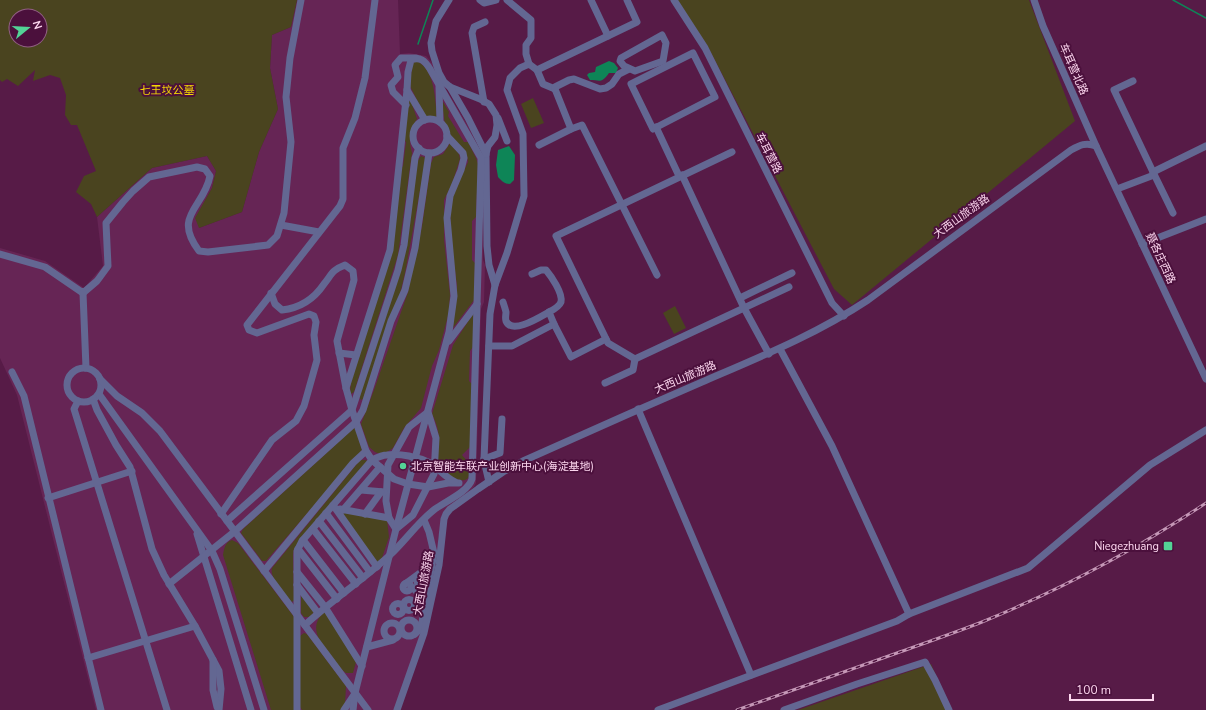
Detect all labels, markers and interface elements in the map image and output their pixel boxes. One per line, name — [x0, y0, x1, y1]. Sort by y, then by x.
north arrow — [8, 8, 48, 48]
text: N — [29, 19, 45, 31]
street label: 车耳营北路 — [1056, 41, 1092, 97]
park label: 七王坟公墓 — [140, 83, 195, 98]
street label: 车耳营路 — [752, 130, 785, 176]
street label: 大西山旅游路 — [930, 191, 992, 242]
street label: 聂各庄西路 — [1142, 230, 1179, 286]
street label: 大西山旅游路 — [652, 358, 719, 397]
place label: 北京智能车联产业创新中心(海淀基地) — [411, 459, 594, 474]
marker: 北京智能车联产业创新中心(海淀基地) — [398, 461, 408, 471]
place label: Niegezhuang — [1094, 539, 1159, 554]
marker: Niegezhuang — [1162, 540, 1174, 552]
street label: 大西山旅游路 — [410, 549, 437, 617]
scale bar — [1070, 676, 1153, 702]
text: 100 m — [1076, 682, 1111, 698]

